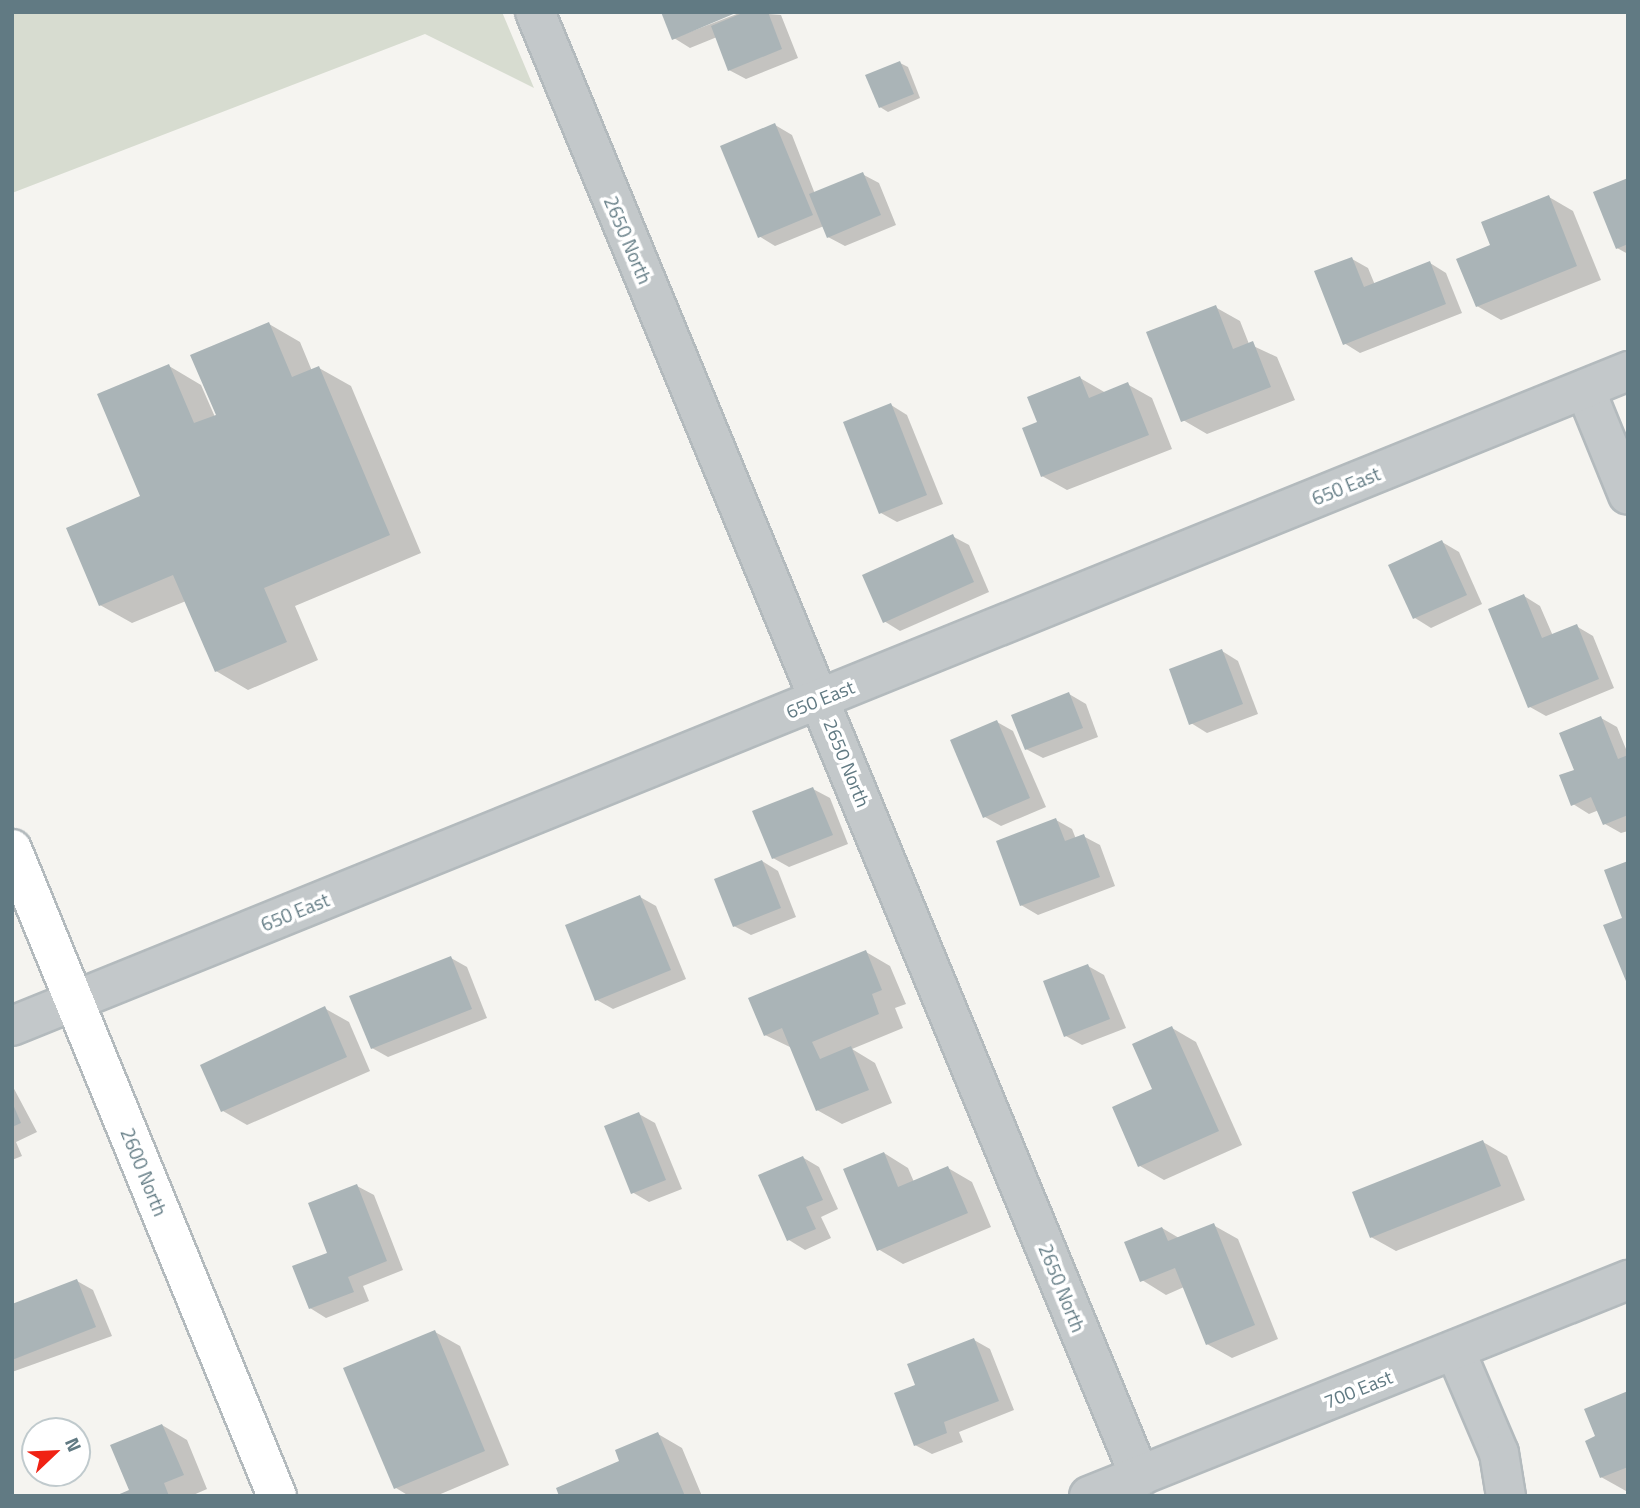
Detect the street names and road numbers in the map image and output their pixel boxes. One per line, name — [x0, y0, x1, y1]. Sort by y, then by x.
street label: 2650 North — [599, 193, 657, 287]
street label: 650 East — [1309, 462, 1383, 510]
street label: 650 East — [783, 675, 857, 723]
street label: 2650 North — [819, 716, 875, 810]
street label: 650 East — [258, 888, 332, 936]
street label: 2600 North — [116, 1125, 172, 1219]
street label: 2650 North — [1034, 1241, 1090, 1335]
street label: 700 East — [1321, 1365, 1395, 1413]

